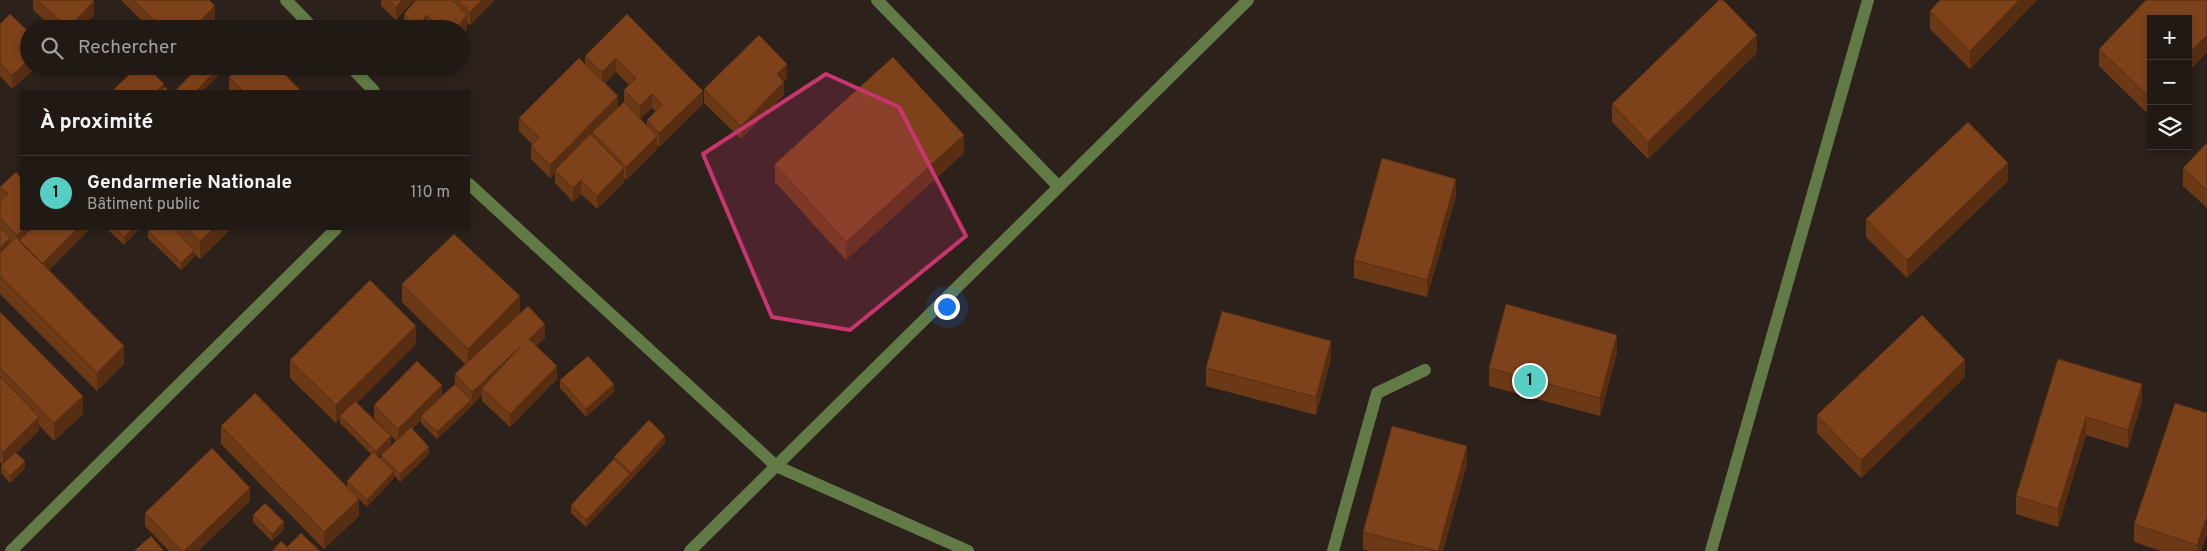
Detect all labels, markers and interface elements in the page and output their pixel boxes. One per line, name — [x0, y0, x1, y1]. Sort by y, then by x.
map controls — [2147, 15, 2192, 150]
button: + — [2147, 15, 2192, 60]
search box — [20, 20, 470, 75]
icon: search — [38, 34, 66, 62]
text: Rechercher — [78, 36, 177, 60]
button: − — [2147, 60, 2192, 105]
button: layers — [2147, 105, 2192, 150]
text: À proximité — [40, 109, 153, 136]
text: Gendarmerie Nationale — [87, 171, 292, 195]
text: 1 — [53, 183, 59, 203]
text: 110 m — [410, 183, 450, 203]
text: Bâtiment public — [87, 195, 200, 215]
your location — [934, 294, 960, 320]
pin: 1 — [1514, 362, 1546, 400]

